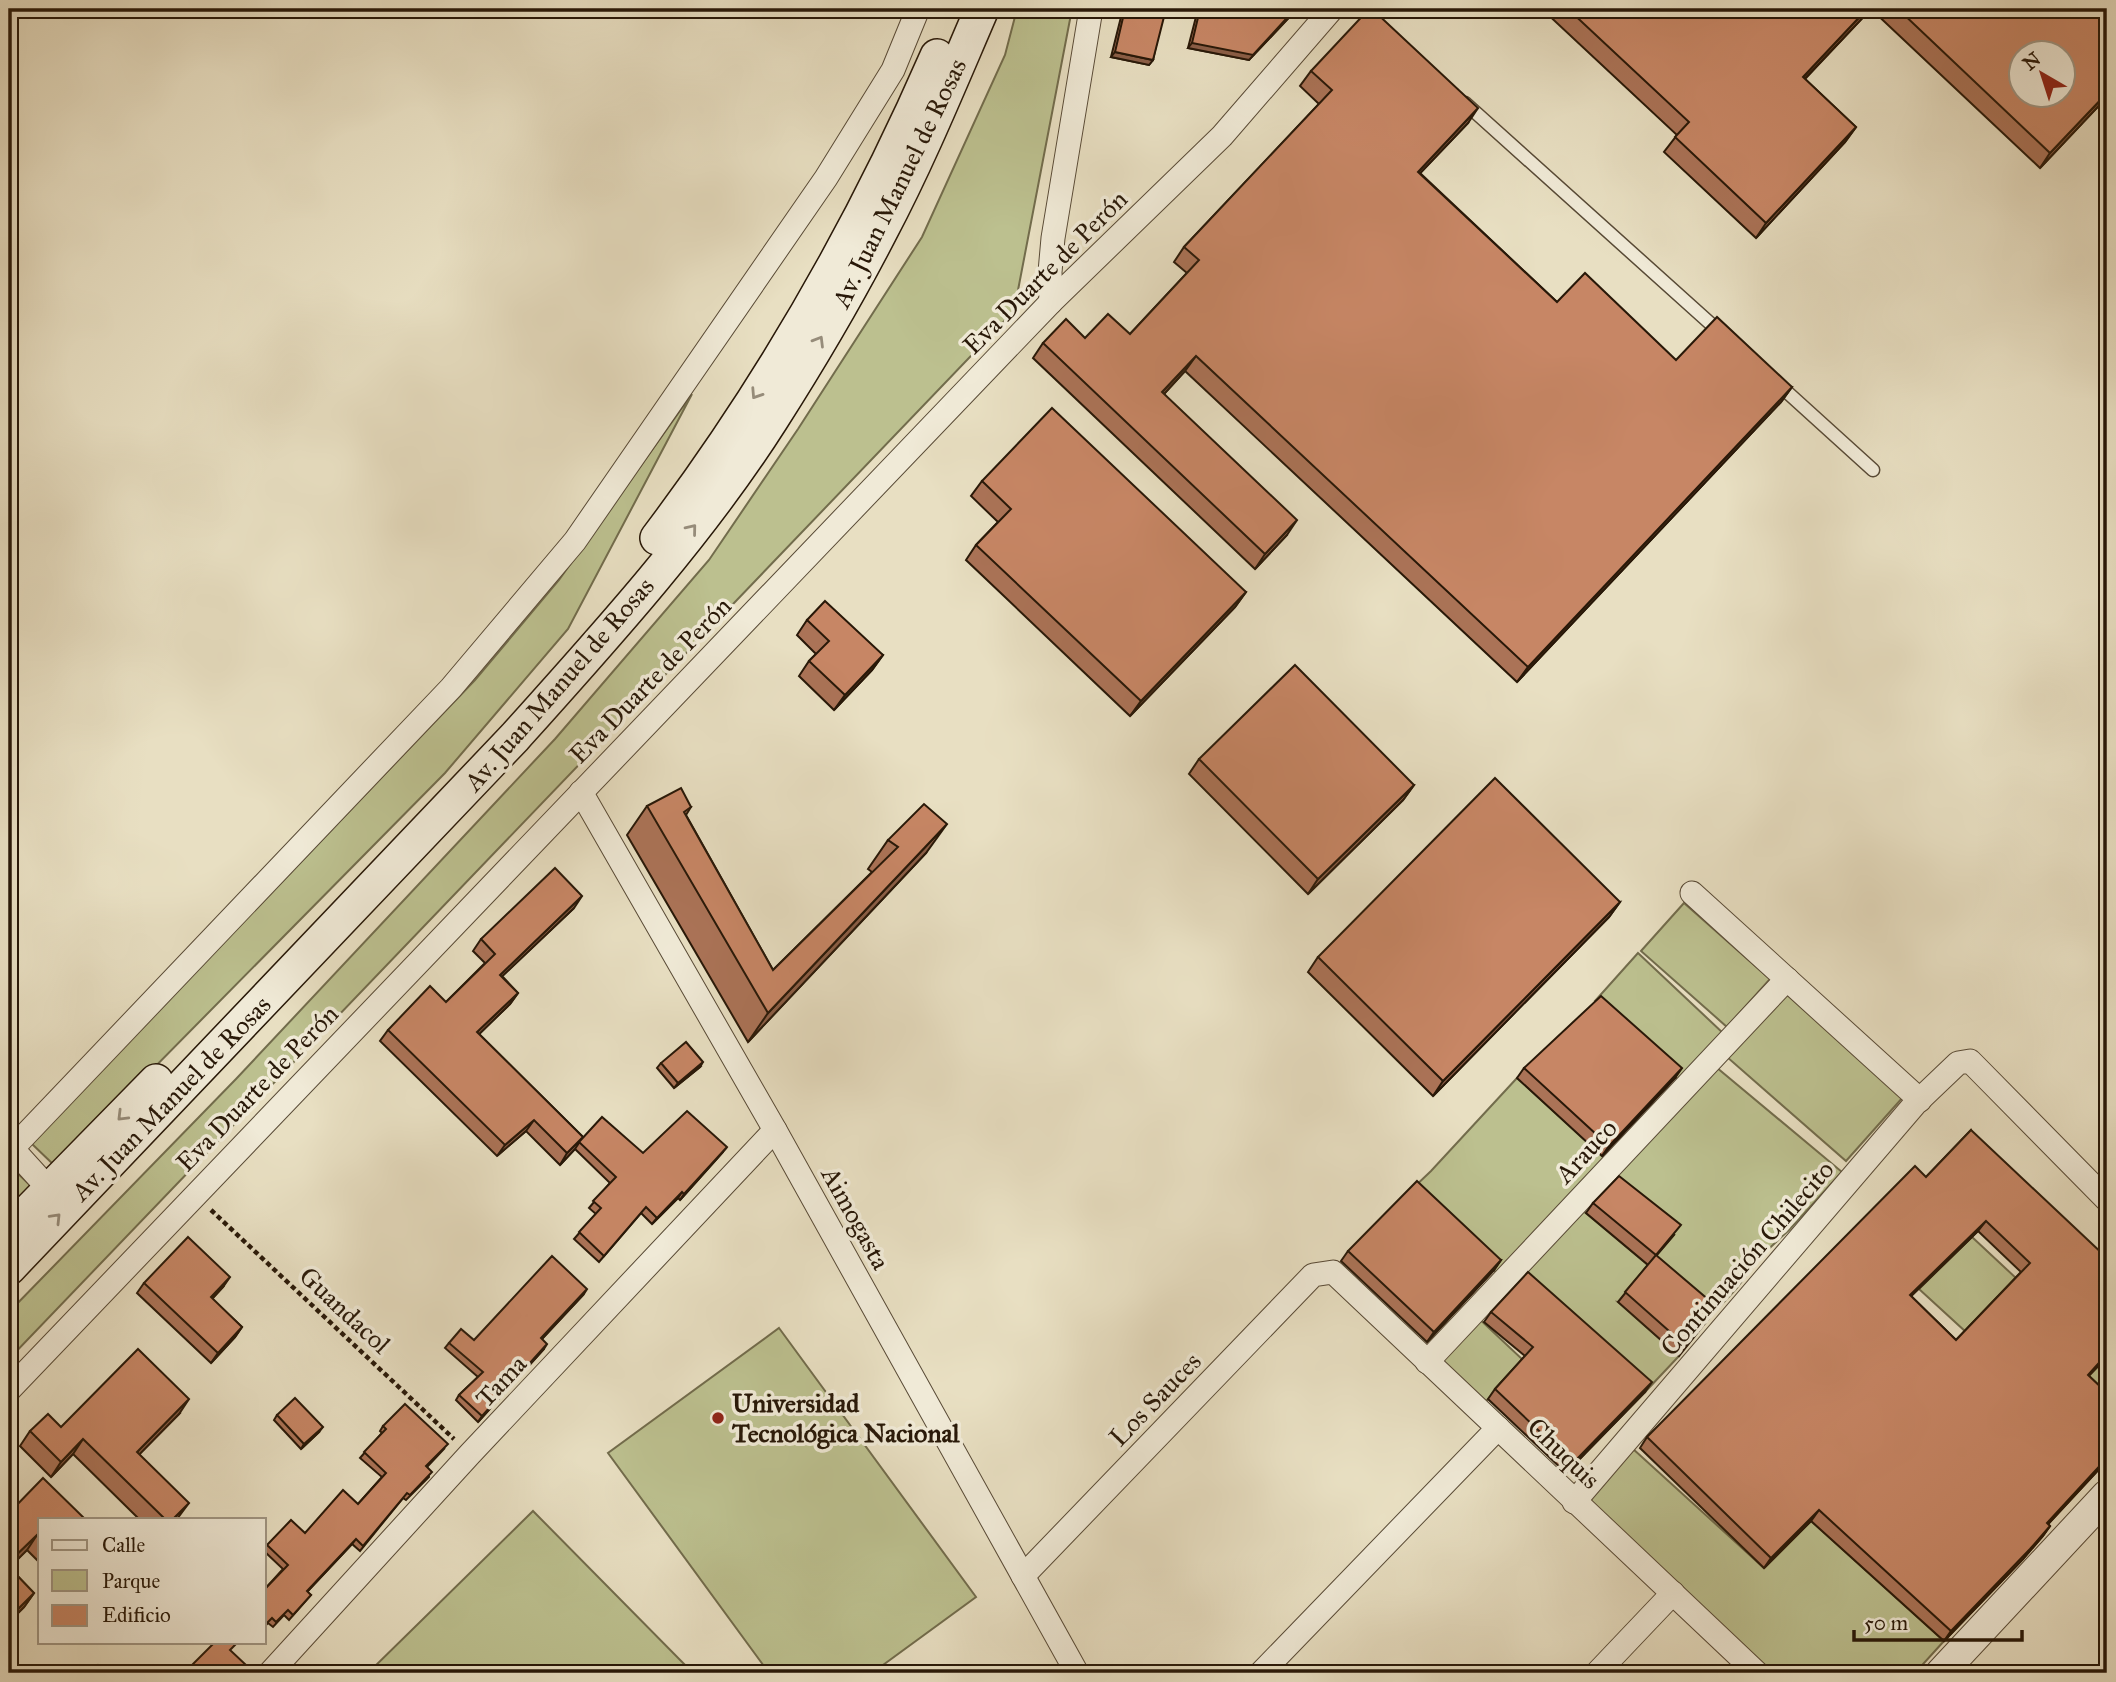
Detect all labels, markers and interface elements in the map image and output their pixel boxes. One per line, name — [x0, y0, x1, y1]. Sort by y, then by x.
north arrow — [2008, 38, 2078, 108]
text: N — [2018, 47, 2045, 75]
street label: Av. Juan Manuel de Rosas — [824, 53, 973, 314]
street label: Eva Duarte de Perón — [956, 183, 1134, 361]
one-way arrow — [811, 336, 824, 349]
one-way arrow — [751, 386, 764, 399]
one-way arrow — [684, 525, 696, 538]
street label: Av. Juan Manuel de Rosas — [457, 570, 661, 798]
street label: Eva Duarte de Perón — [562, 590, 738, 770]
street label: Av. Juan Manuel de Rosas — [64, 989, 277, 1208]
street label: Eva Duarte de Perón — [169, 998, 345, 1178]
one-way arrow — [117, 1107, 130, 1120]
street label: Arauco — [1548, 1112, 1624, 1191]
street label: Continuación Chilecito — [1653, 1154, 1841, 1362]
street label: Aimogasta — [814, 1160, 897, 1275]
one-way arrow — [47, 1213, 60, 1226]
street label: Guandacol — [293, 1260, 397, 1360]
street label: Los Sauces — [1102, 1345, 1208, 1453]
street label: Tama — [469, 1348, 533, 1414]
place label: Universidad Tecnológica Nacional — [731, 1387, 960, 1450]
marker: Universidad Tecnológica Nacional — [710, 1410, 726, 1426]
street label: Chuquis — [1521, 1411, 1607, 1495]
legend — [38, 1518, 266, 1644]
text: Calle — [102, 1532, 145, 1558]
text: Parque — [102, 1568, 161, 1594]
scale bar — [1854, 1598, 2022, 1642]
text: Edificio — [102, 1602, 171, 1628]
text: 50 m — [1864, 1610, 1909, 1636]

